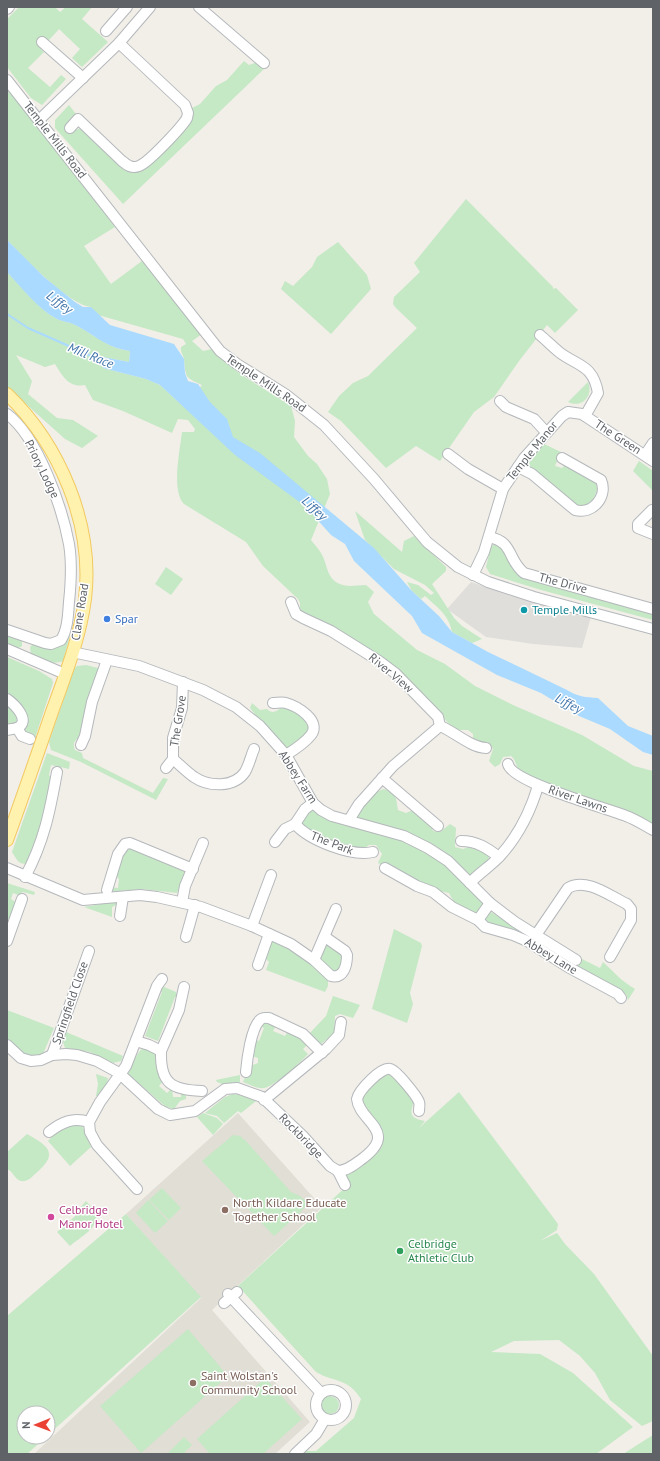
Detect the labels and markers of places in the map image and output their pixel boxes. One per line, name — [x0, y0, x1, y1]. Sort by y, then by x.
place label: Temple Mills — [532, 602, 597, 617]
marker: Temple Mills — [519, 605, 529, 615]
place label: Spar — [115, 611, 138, 626]
marker: Spar — [102, 614, 112, 624]
place label: North Kildare Educate Together School — [233, 1195, 346, 1224]
place label: Celbridge Manor Hotel — [59, 1202, 123, 1231]
marker: North Kildare Educate Together School — [220, 1205, 230, 1215]
marker: Celbridge Manor Hotel — [46, 1212, 56, 1222]
place label: Celbridge Athletic Club — [408, 1236, 474, 1265]
marker: Celbridge Athletic Club — [395, 1246, 405, 1256]
place label: Saint Wolstan's Community School — [201, 1368, 297, 1397]
marker: Saint Wolstan's Community School — [188, 1378, 198, 1388]

